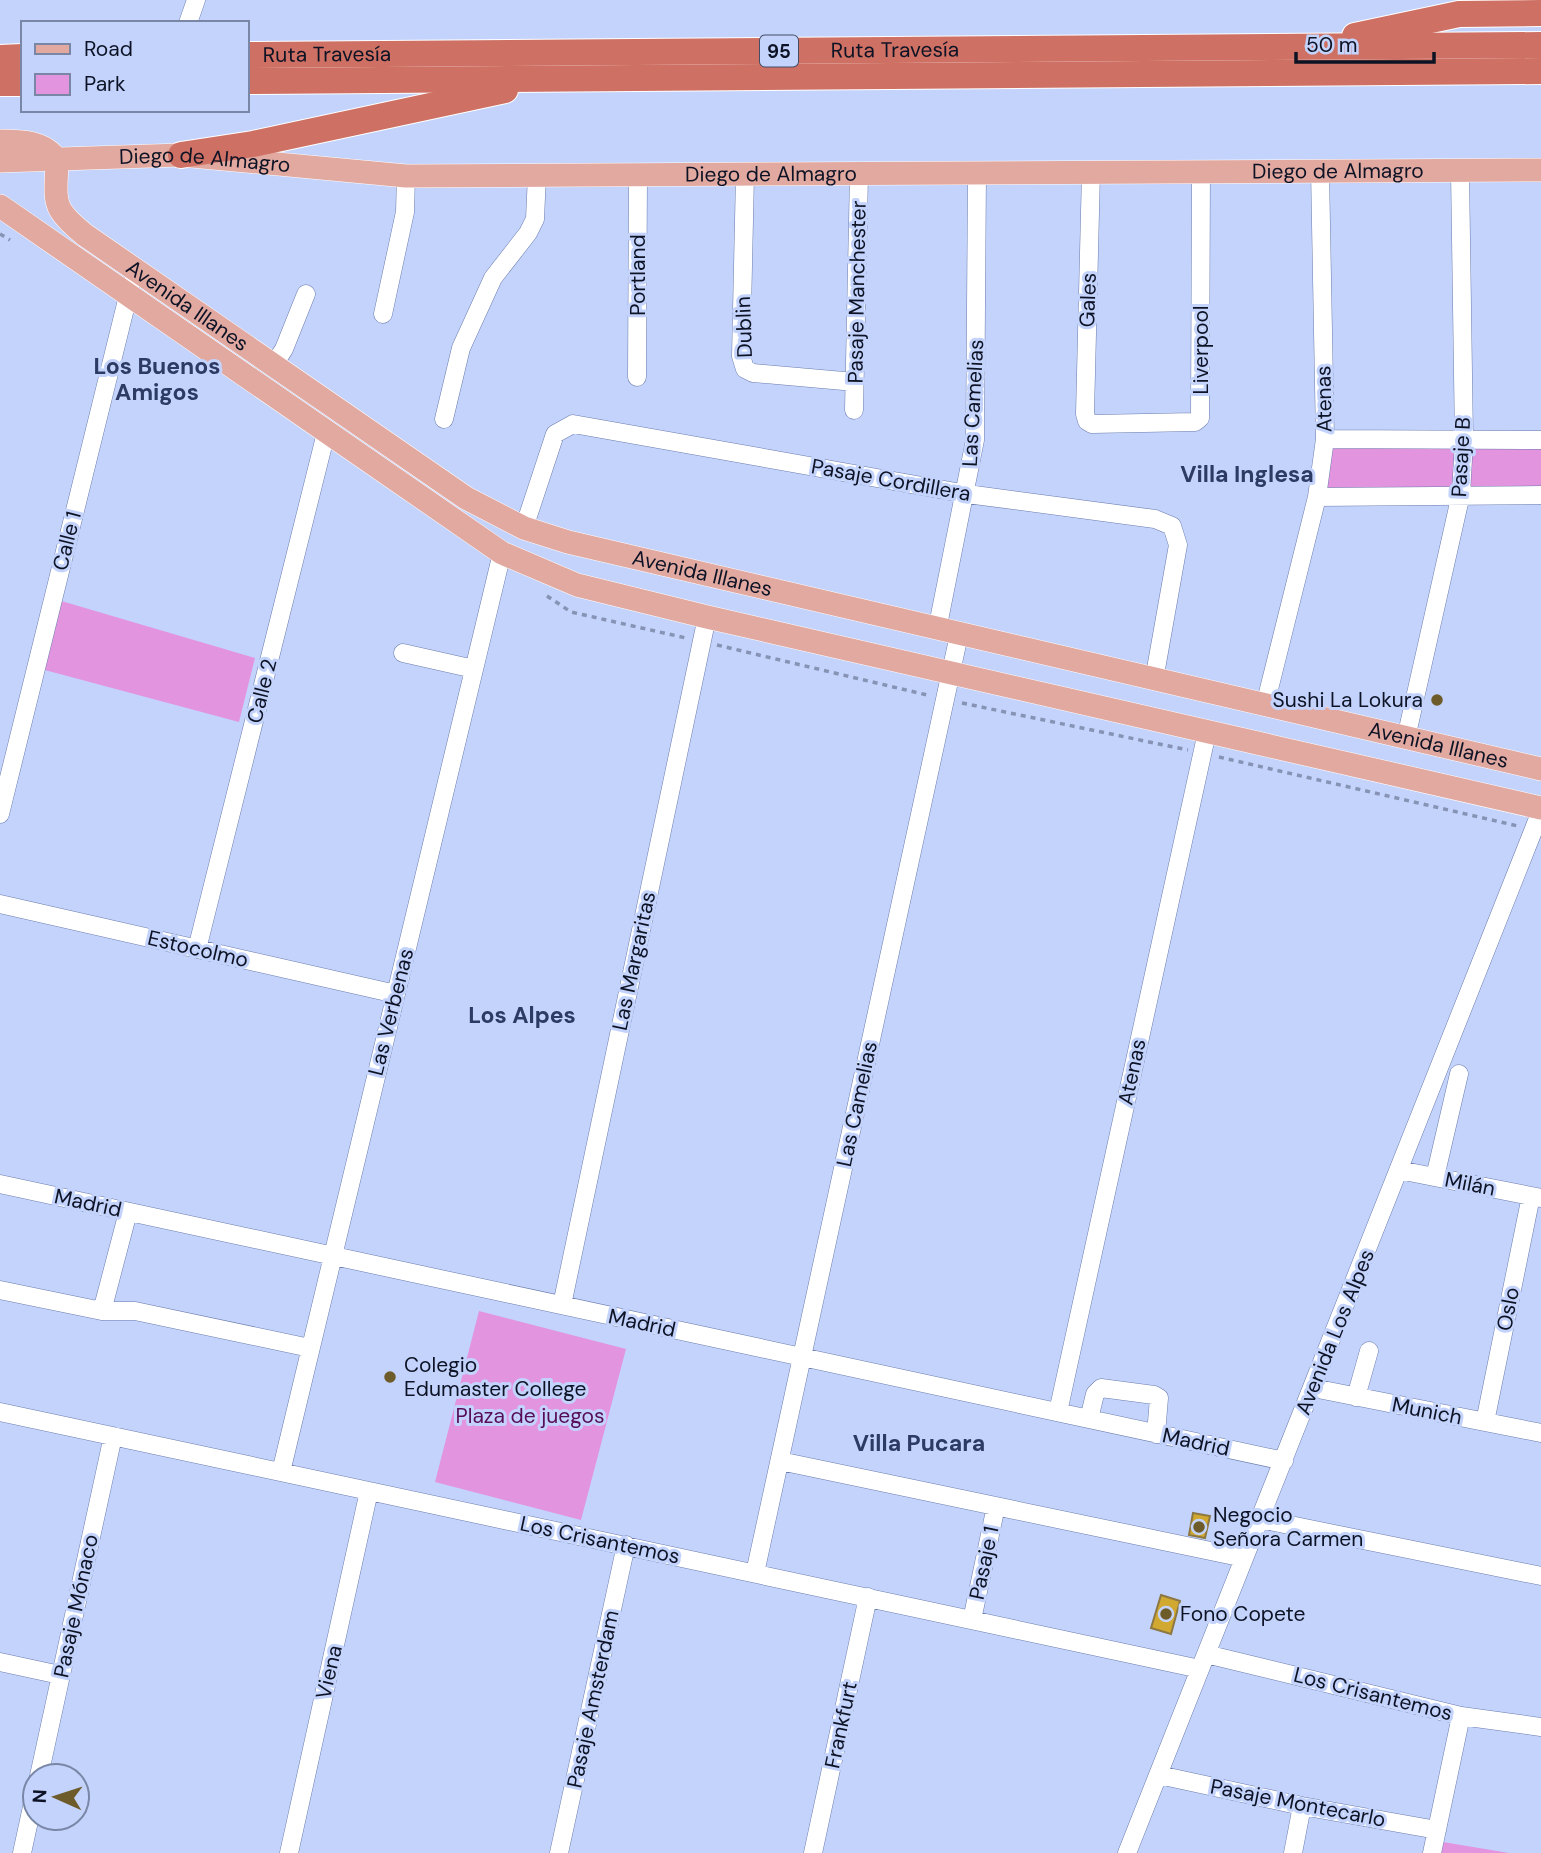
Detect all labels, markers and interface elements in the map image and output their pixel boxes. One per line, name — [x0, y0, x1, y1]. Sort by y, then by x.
legend — [21, 21, 248, 112]
scale bar — [1296, 21, 1434, 65]
text: 50 m — [1306, 31, 1357, 59]
text: Road — [84, 35, 133, 63]
street label: Ruta Travesía — [831, 35, 959, 64]
road number: 95 — [760, 36, 798, 66]
street label: Ruta Travesía — [263, 40, 391, 69]
text: Park — [84, 70, 126, 98]
street label: Diego de Almagro — [119, 141, 292, 179]
street label: Diego de Almagro — [1252, 157, 1424, 186]
street label: Diego de Almagro — [685, 160, 857, 189]
street label: Pasaje Manchester — [841, 200, 873, 384]
street label: Portland — [624, 234, 652, 316]
street label: Avenida Illanes — [121, 253, 254, 358]
street label: Gales — [1073, 272, 1103, 328]
street label: Dublin — [729, 296, 759, 358]
street label: Liverpool — [1187, 305, 1215, 395]
street label: Las Camelias — [956, 339, 990, 467]
district label: Los Buenos Amigos — [93, 351, 221, 407]
street label: Atenas — [1309, 365, 1339, 433]
street label: Pasaje B — [1445, 416, 1477, 498]
street label: Pasaje Cordillera — [809, 452, 973, 508]
district label: Villa Inglesa — [1180, 459, 1314, 489]
street label: Calle 1 — [46, 509, 88, 573]
street label: Avenida Illanes — [629, 543, 775, 603]
street label: Calle 2 — [240, 656, 284, 726]
place label: Sushi La Lokura — [1273, 686, 1423, 714]
marker: Sushi La Lokura — [1429, 692, 1445, 708]
street label: Avenida Illanes — [1366, 715, 1511, 775]
street label: Las Margaritas — [606, 889, 662, 1033]
street label: Estocolmo — [145, 924, 251, 974]
street label: Las Verbenas — [362, 945, 420, 1079]
district label: Los Alpes — [468, 1000, 576, 1030]
street label: Atenas — [1111, 1036, 1153, 1108]
street label: Las Camelias — [830, 1039, 884, 1169]
street label: Milán — [1442, 1165, 1498, 1203]
street label: Madrid — [52, 1182, 124, 1224]
street label: Avenida Los Alpes — [1289, 1245, 1381, 1419]
street label: Oslo — [1490, 1285, 1526, 1333]
street label: Madrid — [606, 1302, 678, 1344]
place label: Colegio Edumaster College — [404, 1351, 587, 1403]
marker: Colegio Edumaster College — [382, 1369, 398, 1385]
street label: Munich — [1390, 1390, 1464, 1432]
park label: Plaza de juegos — [456, 1402, 604, 1430]
street label: Madrid — [1160, 1421, 1232, 1463]
district label: Villa Pucara — [853, 1428, 985, 1458]
place label: Negocio Señora Carmen — [1213, 1501, 1363, 1553]
street label: Los Crisantemos — [518, 1509, 682, 1571]
marker: Negocio Señora Carmen — [1191, 1519, 1207, 1535]
street label: Pasaje 1 — [963, 1524, 1005, 1602]
street label: Pasaje Mónaco — [47, 1532, 105, 1680]
place label: Fono Copete — [1180, 1600, 1306, 1628]
marker: Fono Copete — [1158, 1606, 1174, 1622]
street label: Pasaje Amsterdam — [560, 1608, 626, 1790]
street label: Viena — [309, 1642, 349, 1702]
street label: Los Crisantemos — [1291, 1661, 1455, 1727]
street label: Frankfurt — [818, 1679, 864, 1771]
north arrow — [21, 1762, 91, 1832]
street label: Pasaje Montecarlo — [1208, 1772, 1388, 1834]
text: N — [27, 1789, 52, 1804]

